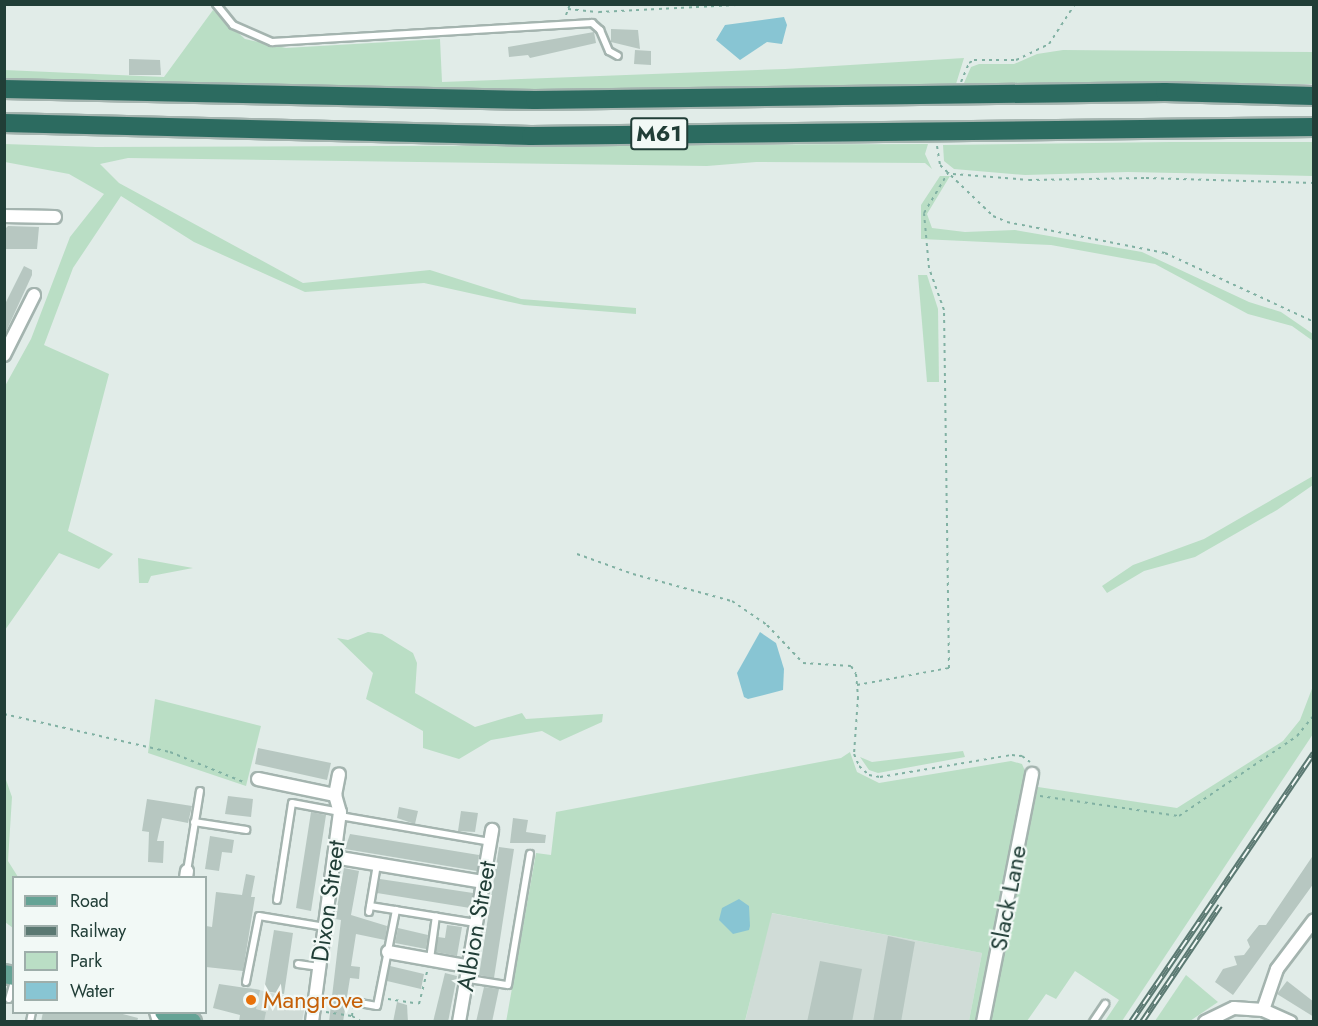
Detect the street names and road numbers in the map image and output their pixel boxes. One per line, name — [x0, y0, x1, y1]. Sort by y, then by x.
road number: M61 — [629, 115, 689, 153]
street label: Dixon Street — [305, 838, 351, 964]
street label: Slack Lane — [984, 843, 1032, 953]
street label: Albion Street — [450, 859, 502, 993]

